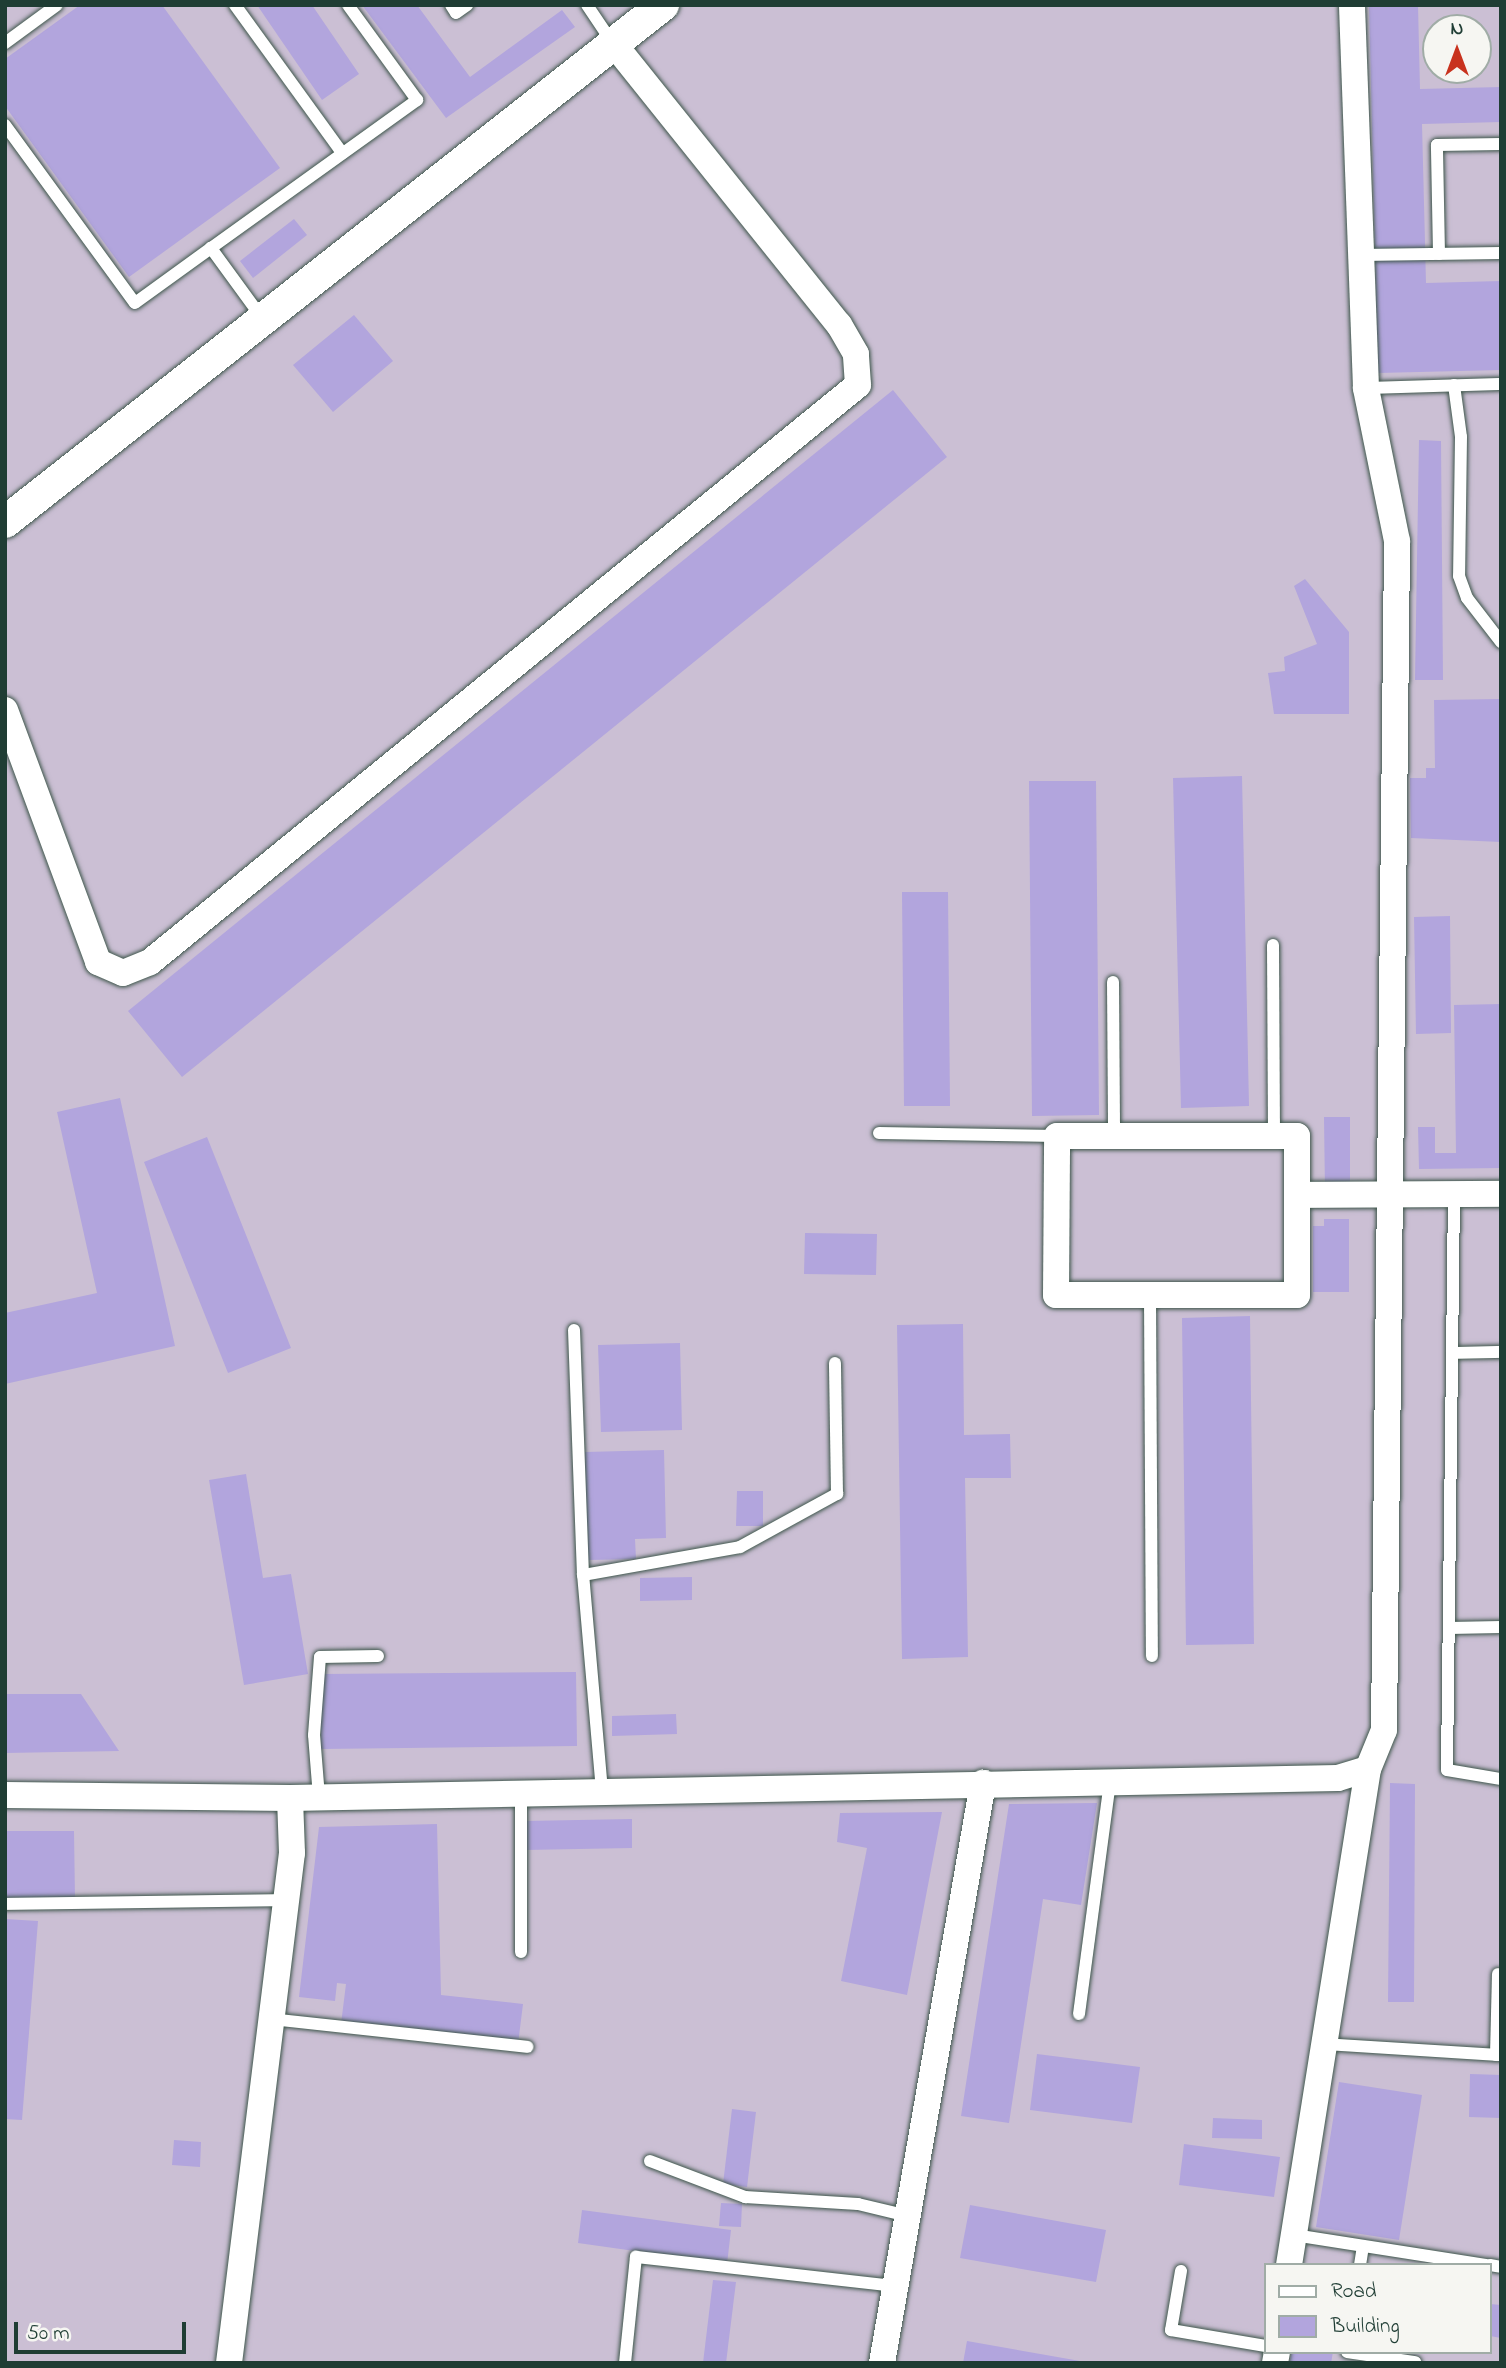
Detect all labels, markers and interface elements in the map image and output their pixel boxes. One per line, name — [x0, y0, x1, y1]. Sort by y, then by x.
north arrow — [1422, 14, 1492, 84]
text: N — [1451, 16, 1463, 43]
legend — [1264, 2263, 1492, 2354]
text: Road — [1331, 2277, 1377, 2307]
scale bar — [18, 2308, 189, 2352]
text: Building — [1331, 2312, 1400, 2342]
text: 50 m — [27, 2319, 70, 2349]

